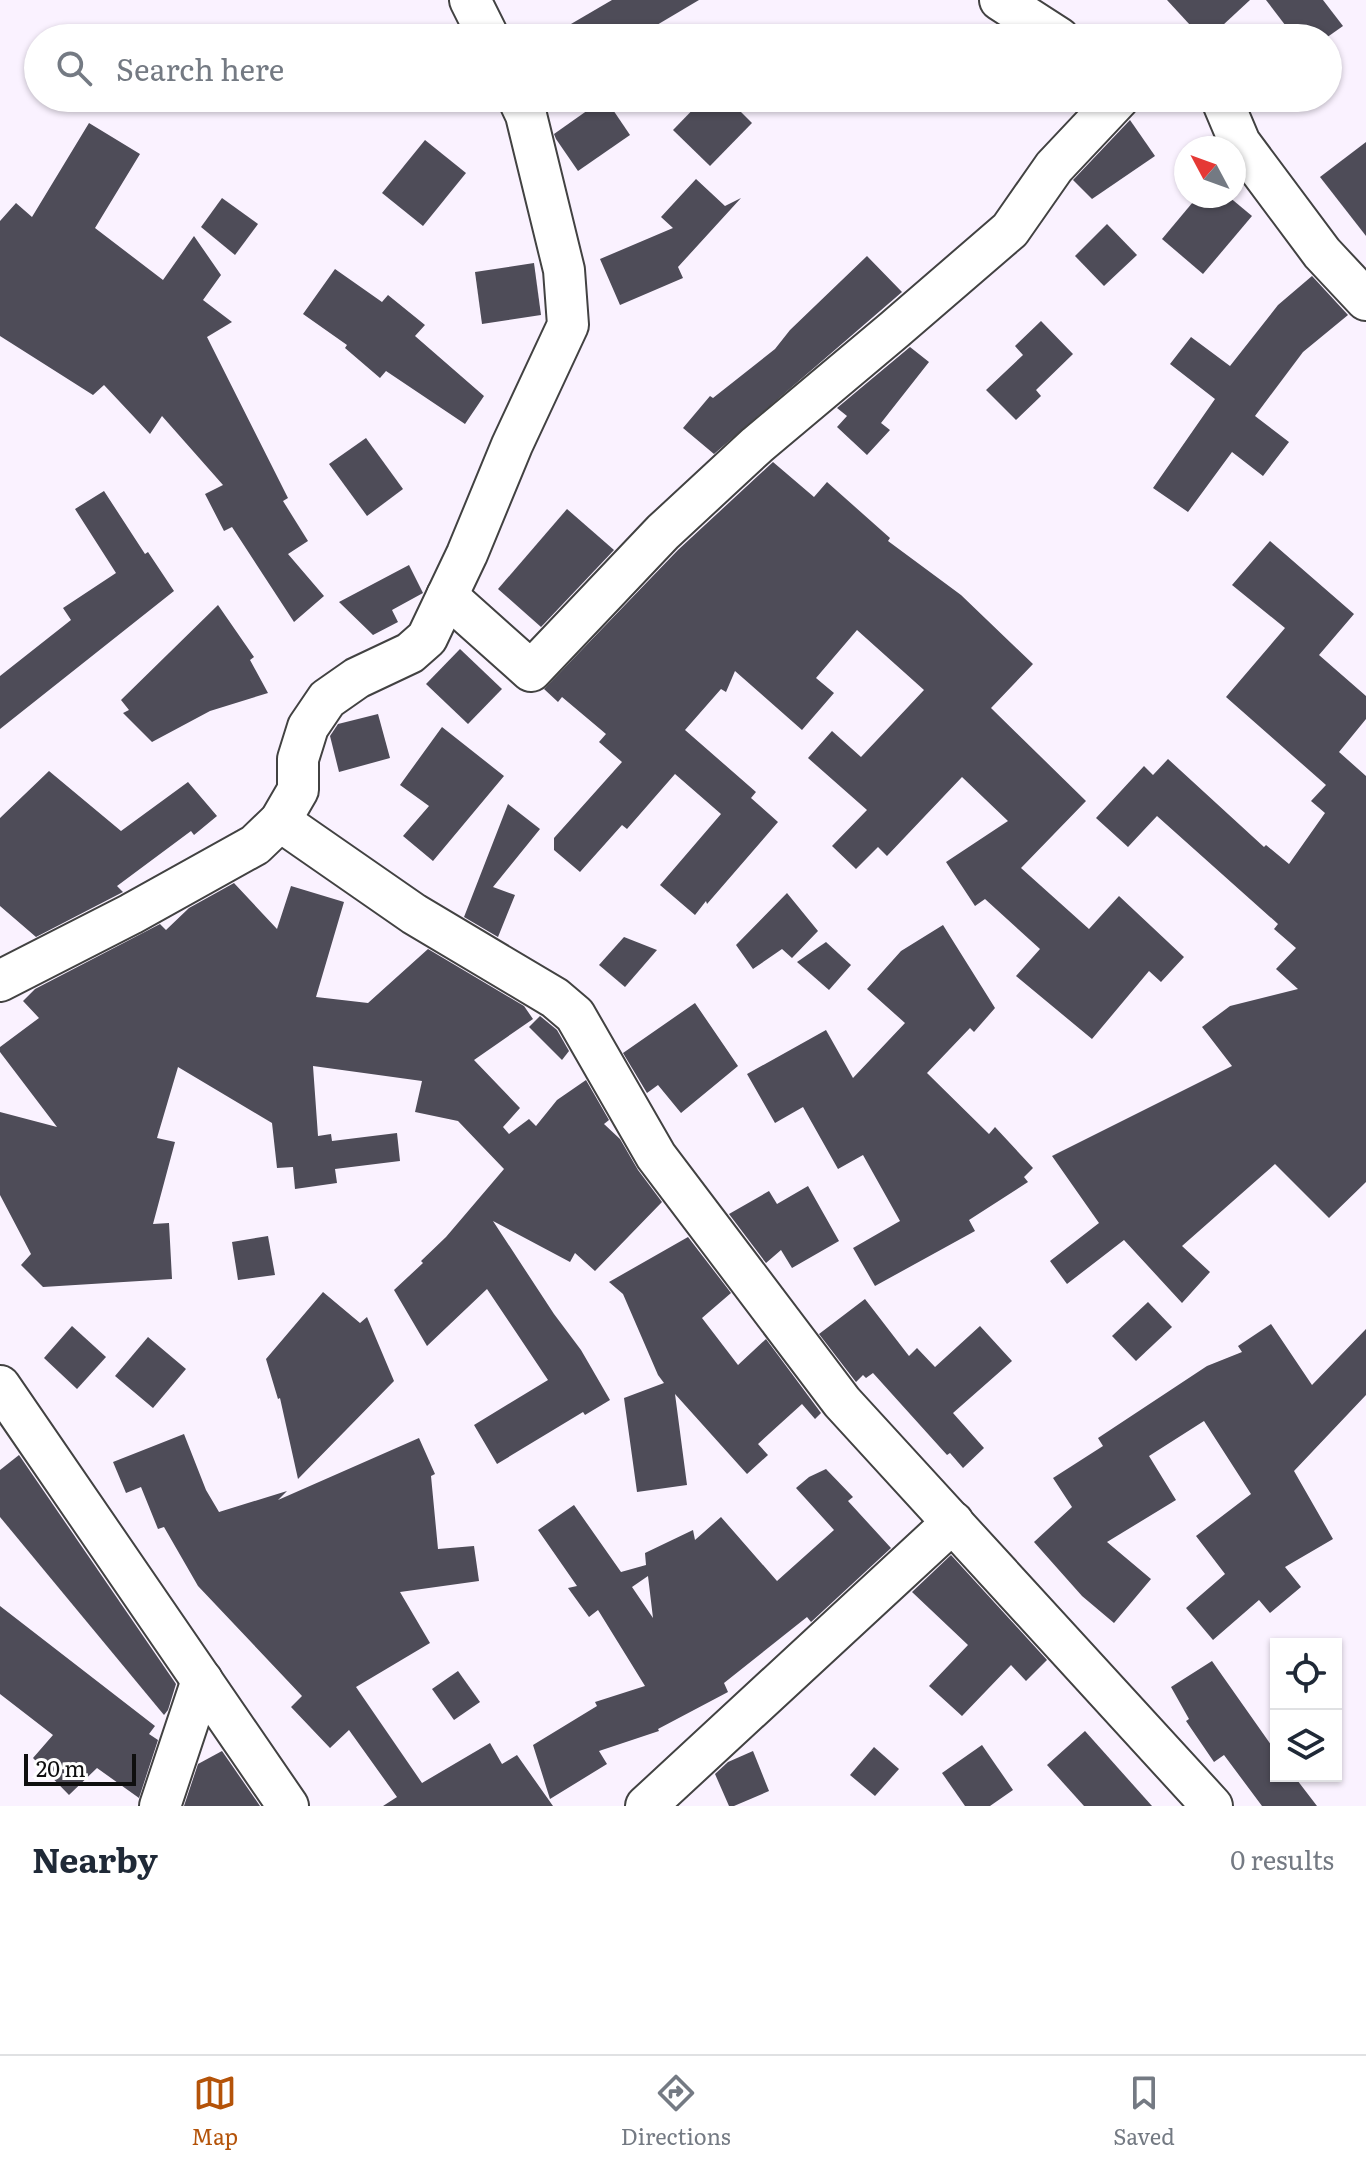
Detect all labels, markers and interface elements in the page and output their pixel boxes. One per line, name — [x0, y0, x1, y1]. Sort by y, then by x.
search box — [24, 24, 1342, 112]
icon: search — [52, 46, 96, 90]
text: Search here — [116, 46, 284, 90]
north arrow — [1174, 136, 1246, 208]
map controls — [1270, 1638, 1342, 1782]
button: locate — [1270, 1638, 1342, 1710]
button: layers — [1270, 1710, 1342, 1782]
scale bar — [24, 1750, 136, 1786]
text: 20 m — [36, 1751, 86, 1784]
text: Nearby — [32, 1833, 158, 1883]
text: 0 results — [1230, 1839, 1334, 1878]
tab: Map — [191, 2071, 238, 2152]
tab: Directions — [621, 2071, 731, 2152]
tab: Saved — [1113, 2071, 1175, 2152]

